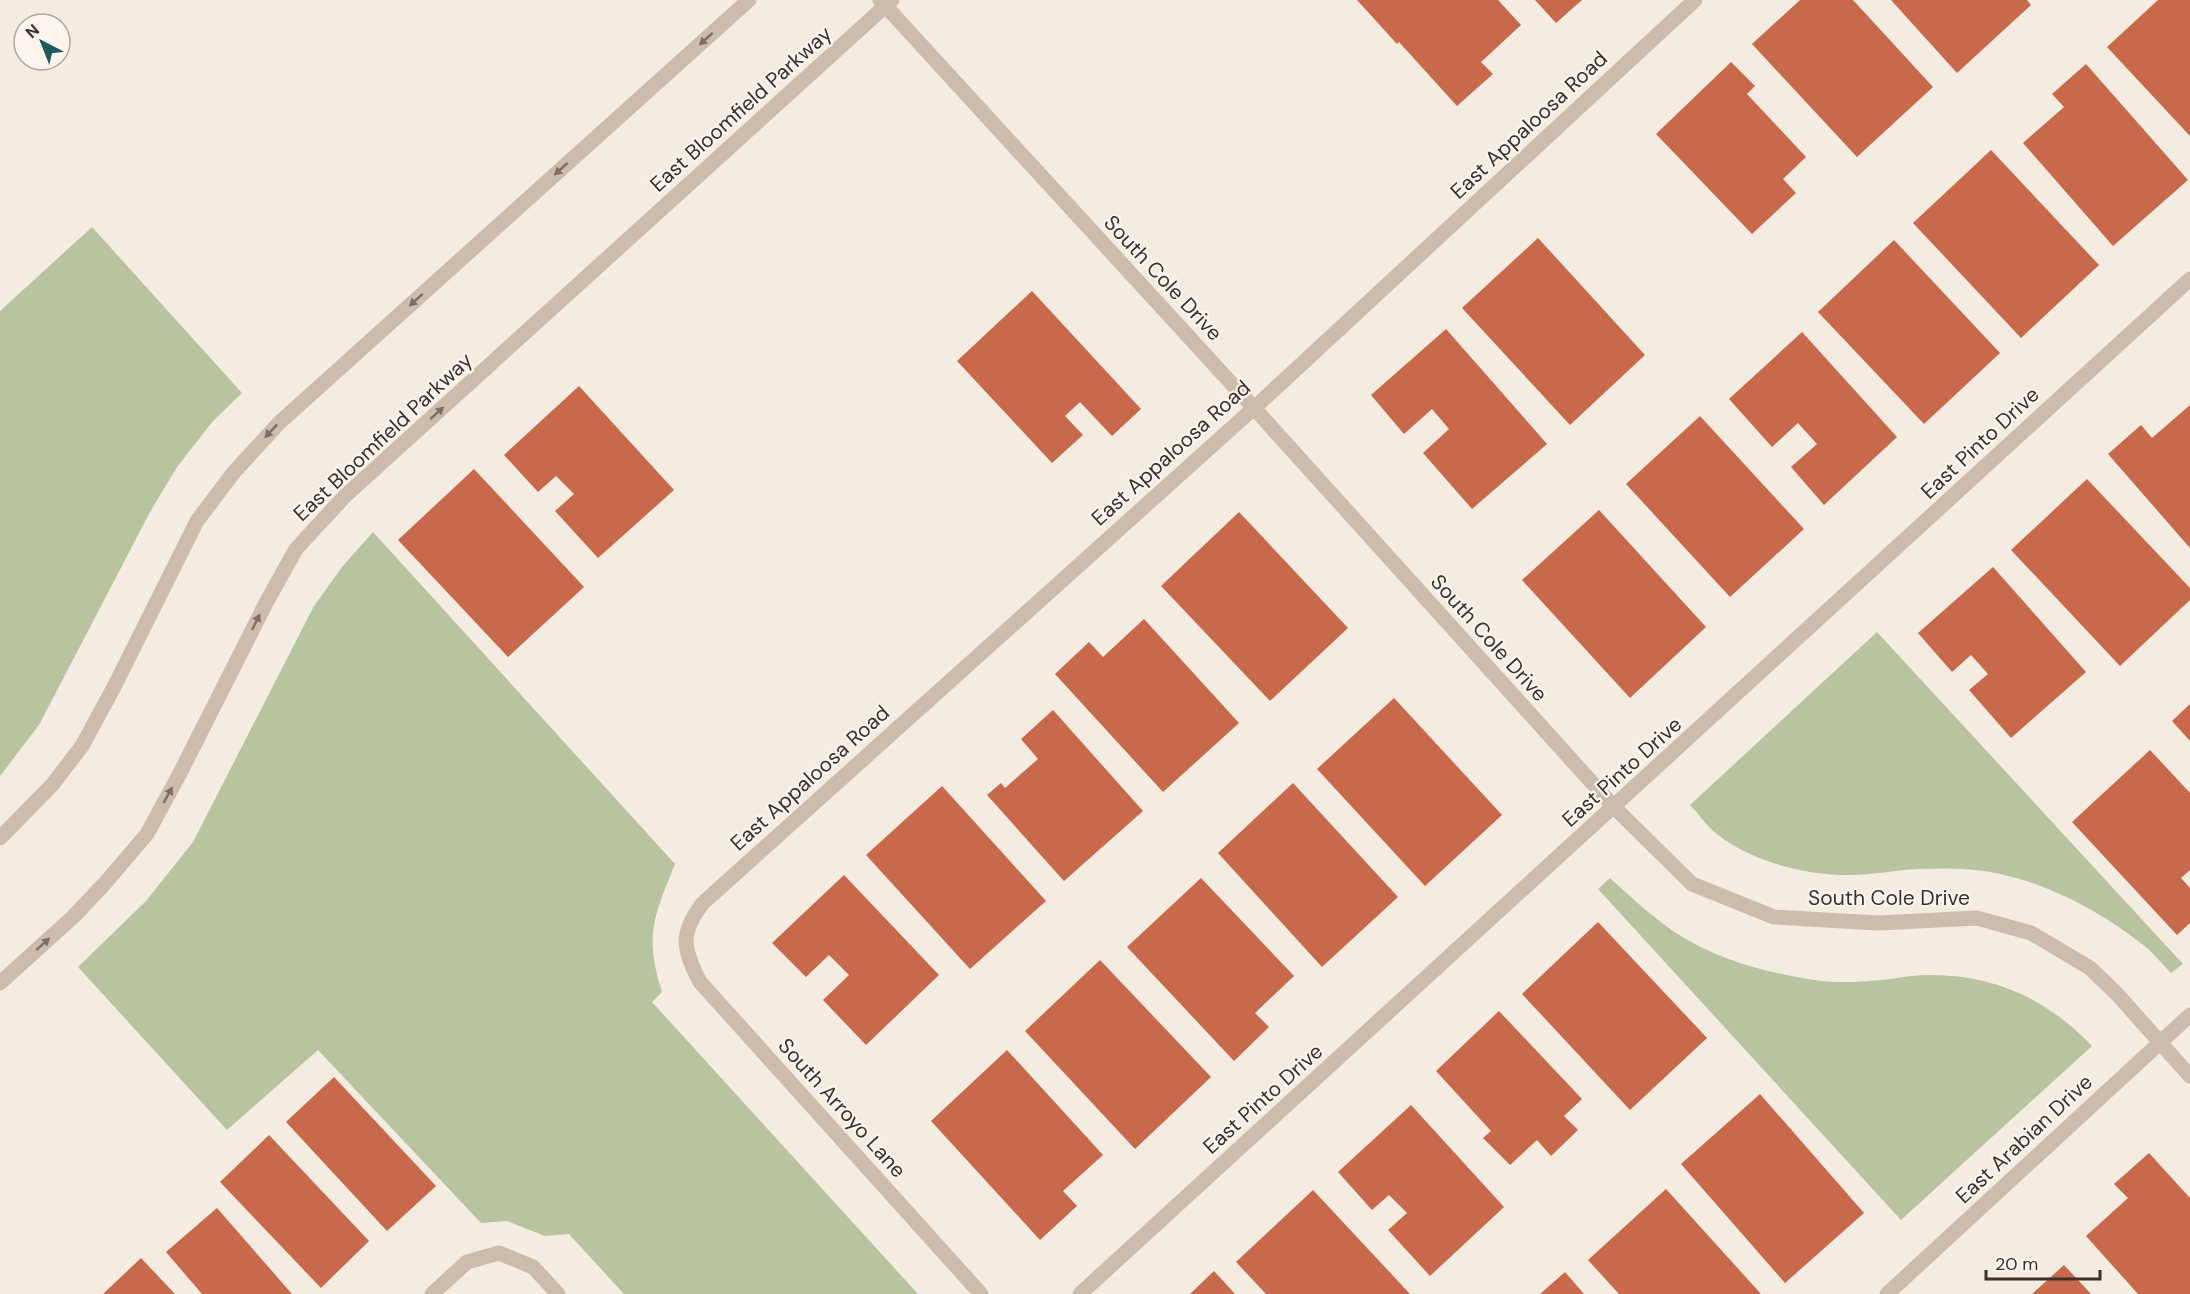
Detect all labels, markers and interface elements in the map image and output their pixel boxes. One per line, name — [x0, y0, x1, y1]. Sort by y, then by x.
north arrow — [12, 12, 72, 72]
text: N — [21, 20, 44, 43]
street label: East Bloomfield Parkway — [644, 20, 838, 198]
one-way arrow — [699, 32, 714, 45]
street label: East Appaloosa Road — [1445, 45, 1613, 205]
one-way arrow — [554, 162, 569, 175]
street label: South Cole Drive — [1098, 209, 1229, 347]
one-way arrow — [408, 293, 423, 307]
street label: East Bloomfield Parkway — [287, 346, 479, 527]
street label: East Appaloosa Road — [1086, 374, 1256, 532]
street label: East Pinto Drive — [1915, 381, 2045, 505]
one-way arrow — [429, 407, 444, 420]
one-way arrow — [265, 424, 279, 438]
street label: South Cole Drive — [1424, 568, 1554, 708]
one-way arrow — [252, 613, 261, 630]
street label: East Appaloosa Road — [725, 699, 895, 857]
street label: East Pinto Drive — [1556, 711, 1688, 833]
one-way arrow — [163, 787, 173, 804]
street label: South Cole Drive — [1808, 884, 1970, 912]
one-way arrow — [36, 937, 51, 951]
street label: South Arroyo Lane — [772, 1032, 912, 1184]
street label: East Pinto Drive — [1197, 1038, 1329, 1160]
street label: East Arabian Drive — [1950, 1068, 2098, 1210]
scale bar — [1986, 1243, 2100, 1281]
text: 20 m — [1995, 1252, 2038, 1276]

